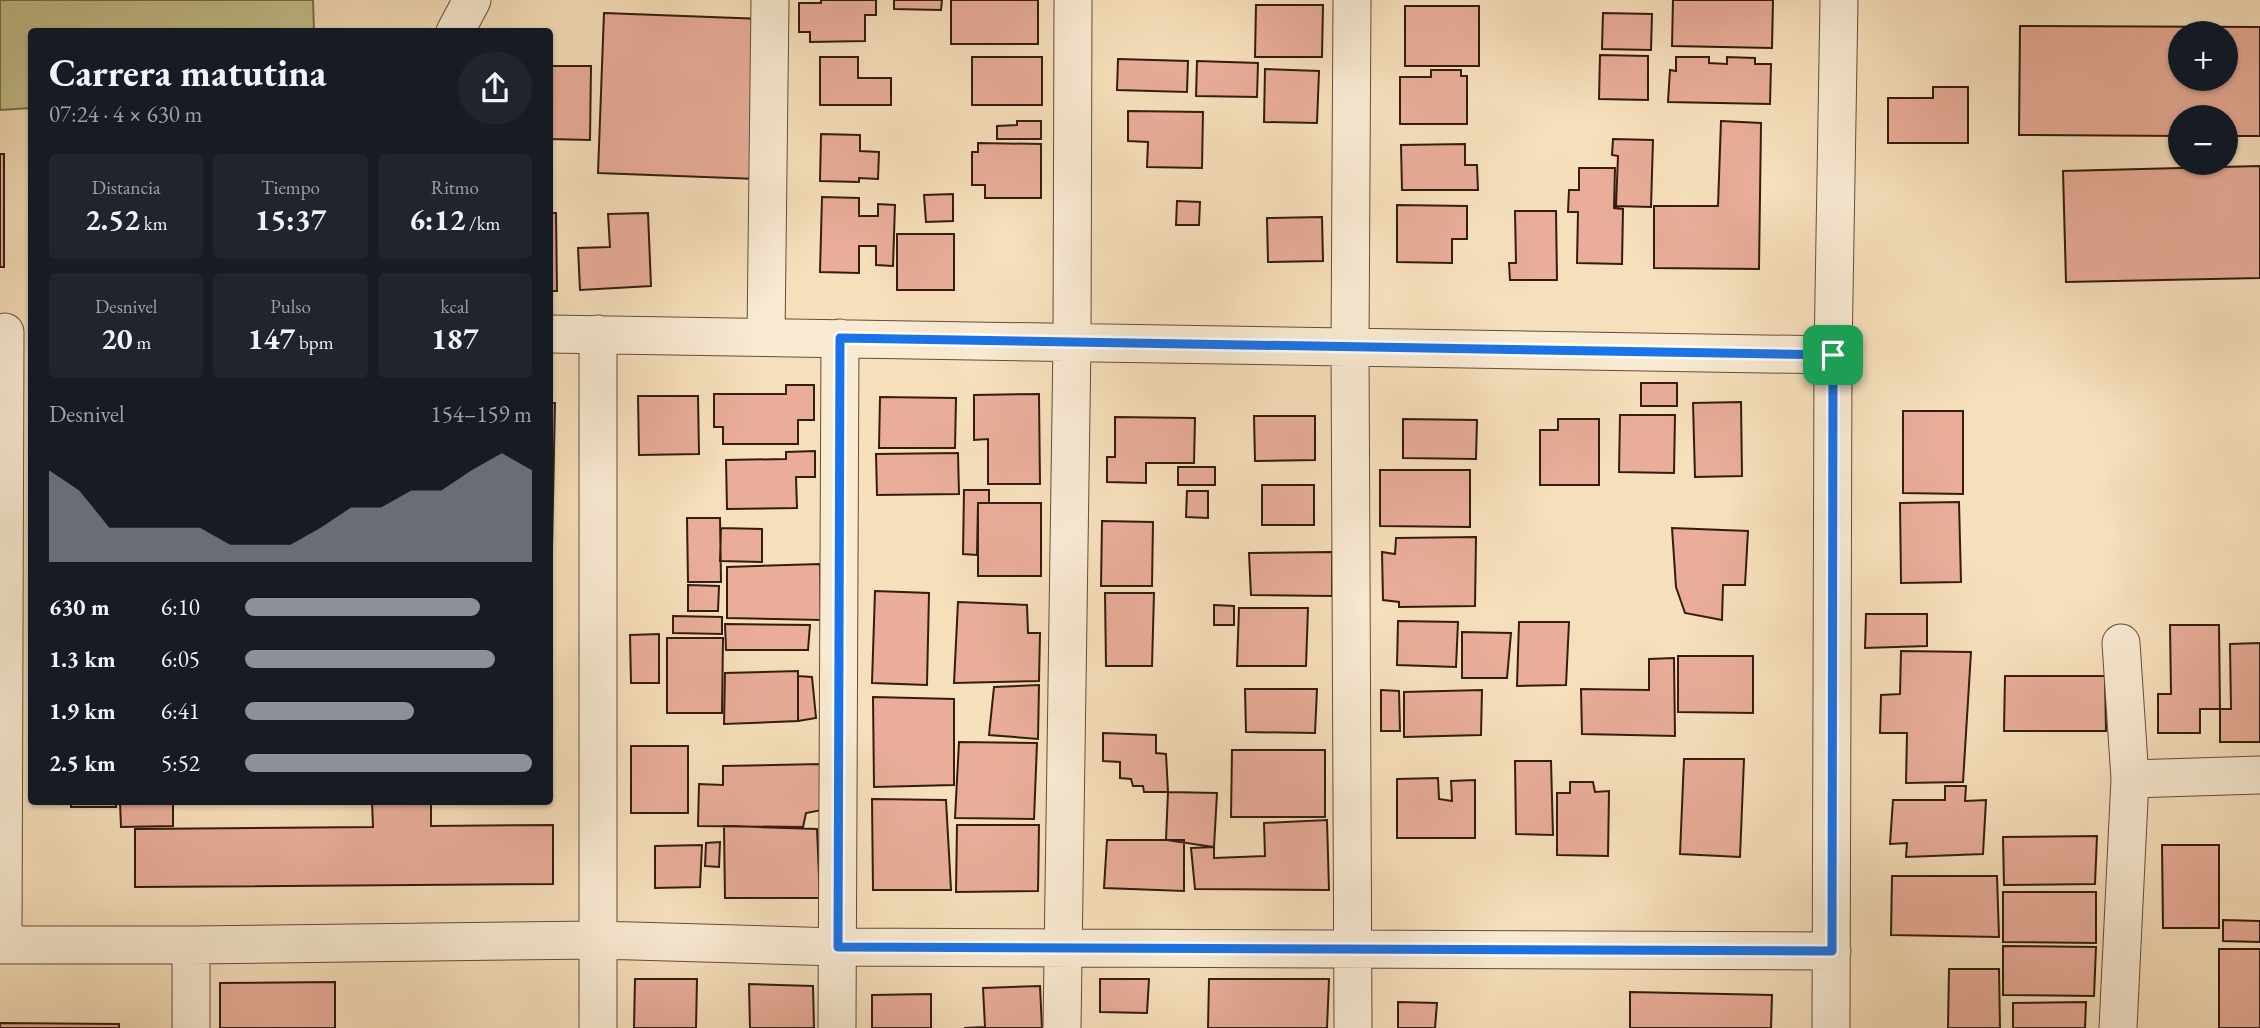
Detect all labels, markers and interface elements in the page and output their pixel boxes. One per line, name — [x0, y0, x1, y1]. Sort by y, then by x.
map controls — [2168, 21, 2238, 175]
button: + — [2168, 21, 2238, 91]
text: Carrera matutina — [49, 48, 326, 97]
button: share — [458, 51, 532, 125]
text: 07:24 · 4 × 630 m — [49, 99, 202, 129]
button: − — [2168, 105, 2238, 175]
text: Distancia — [92, 175, 161, 200]
text: Tiempo — [261, 175, 320, 200]
text: Ritmo — [431, 175, 479, 200]
text: 2.52 — [85, 200, 140, 239]
text: 15:37 — [255, 200, 326, 239]
text: 6:12 — [409, 200, 465, 239]
text: km — [140, 211, 167, 236]
text: /km — [465, 211, 500, 236]
text: Desnivel — [95, 294, 157, 319]
text: Pulso — [270, 294, 311, 319]
text: kcal — [441, 294, 469, 319]
text: 20 — [101, 319, 133, 358]
text: 147 — [248, 319, 295, 358]
text: 187 — [431, 319, 479, 358]
pin — [1803, 325, 1863, 385]
text: m — [133, 330, 151, 355]
text: bpm — [295, 330, 333, 355]
icon: arrive — [1814, 336, 1852, 374]
text: Desnivel — [49, 399, 125, 429]
text: 154–159 m — [431, 399, 532, 429]
text: 630 m — [49, 592, 110, 622]
text: 6:10 — [161, 592, 200, 622]
text: 1.3 km — [49, 644, 116, 674]
text: 6:05 — [161, 644, 200, 674]
text: 1.9 km — [49, 696, 116, 726]
text: 6:41 — [161, 696, 200, 726]
text: 2.5 km — [49, 748, 116, 778]
text: 5:52 — [161, 748, 200, 778]

